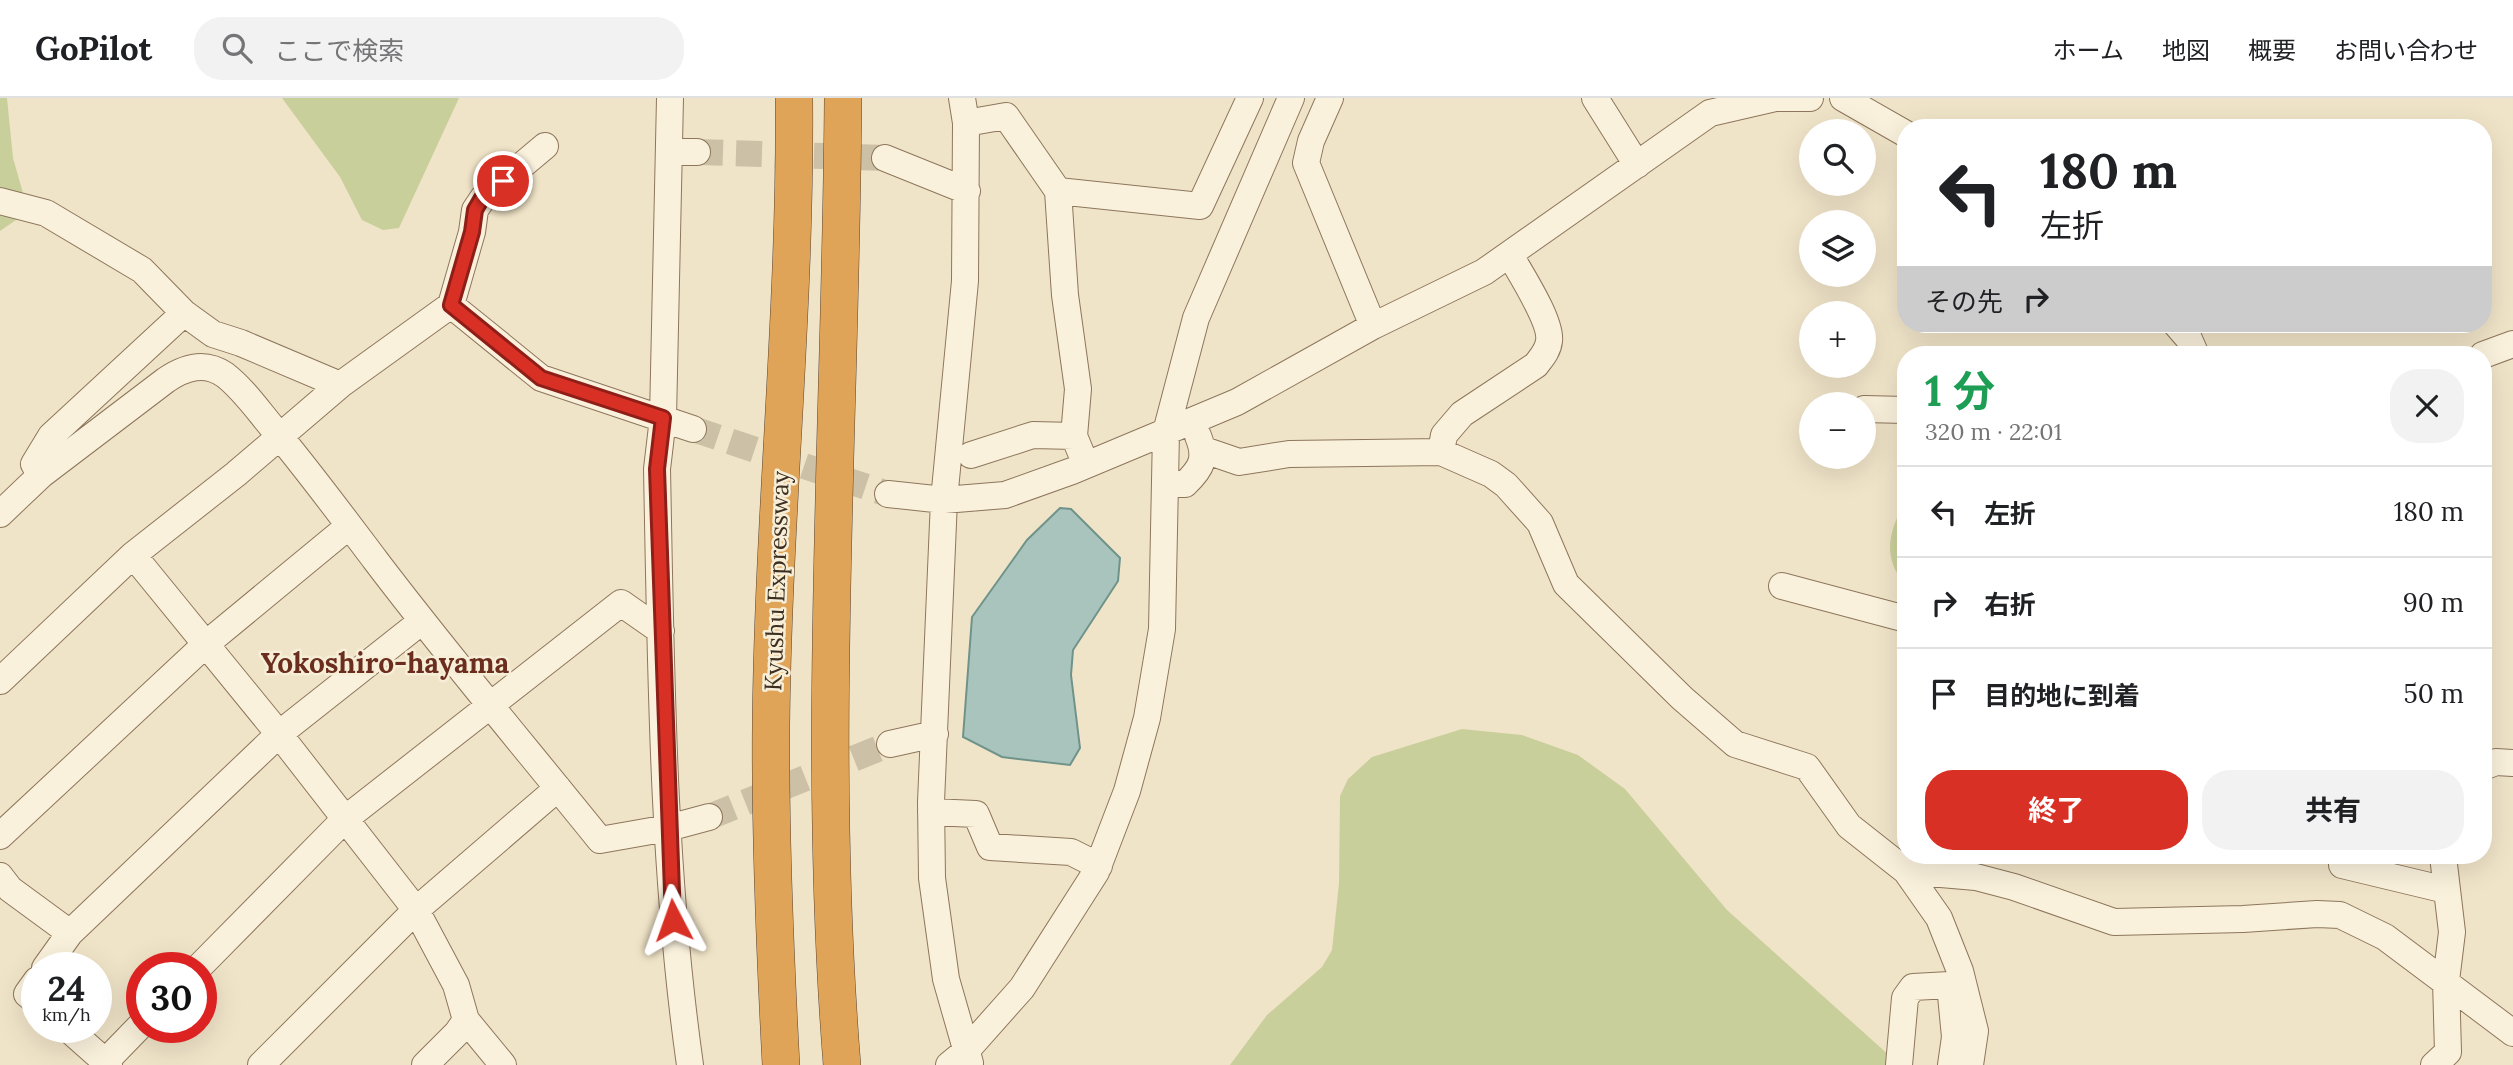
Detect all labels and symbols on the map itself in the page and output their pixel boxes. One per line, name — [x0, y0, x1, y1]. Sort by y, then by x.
pin — [473, 151, 533, 211]
street label: Kyushu Expressway — [757, 470, 796, 692]
district label: Yokoshiro-hayama — [261, 645, 509, 681]
position arrow — [636, 883, 710, 957]
speed limit sign: 30 — [126, 952, 217, 1043]

